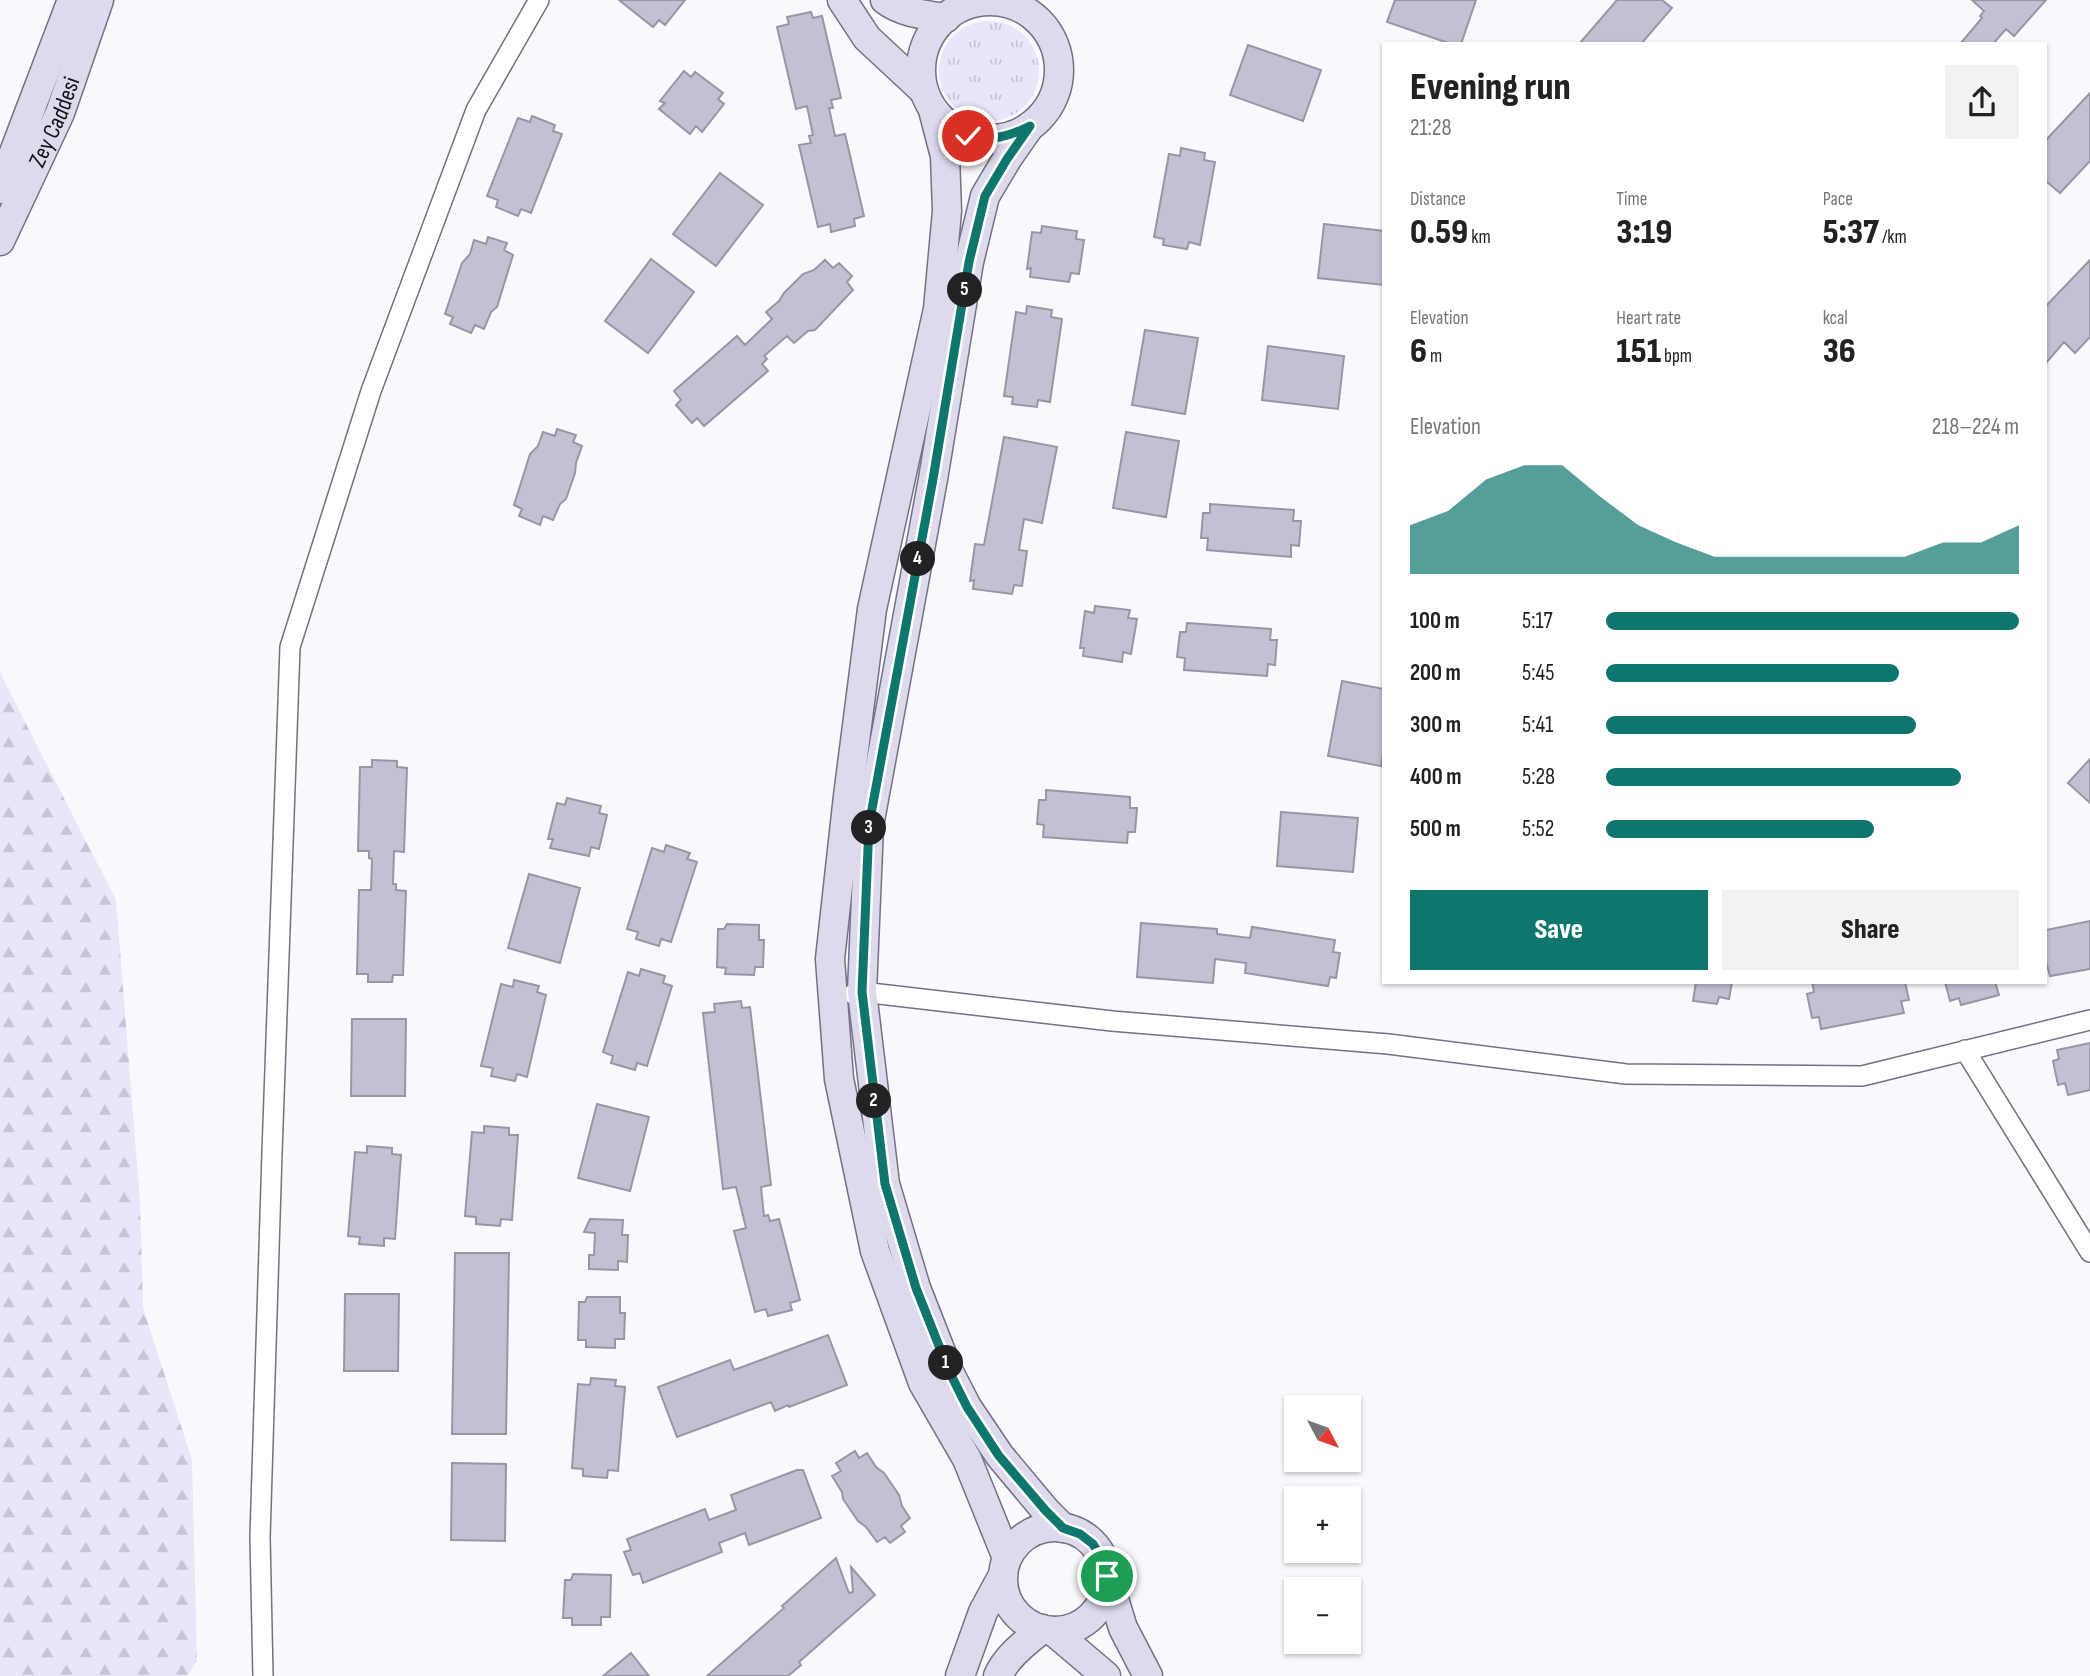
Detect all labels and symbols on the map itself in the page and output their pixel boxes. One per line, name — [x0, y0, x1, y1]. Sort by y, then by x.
street label: Zey Caddesi — [23, 73, 86, 172]
pin — [938, 106, 998, 166]
pin: 5 — [948, 272, 982, 308]
pin: 4 — [900, 542, 936, 576]
pin: 3 — [852, 810, 886, 846]
pin: 2 — [856, 1084, 892, 1118]
pin: 1 — [928, 1346, 964, 1380]
north arrow — [1284, 1395, 1362, 1472]
pin — [1077, 1546, 1137, 1606]

